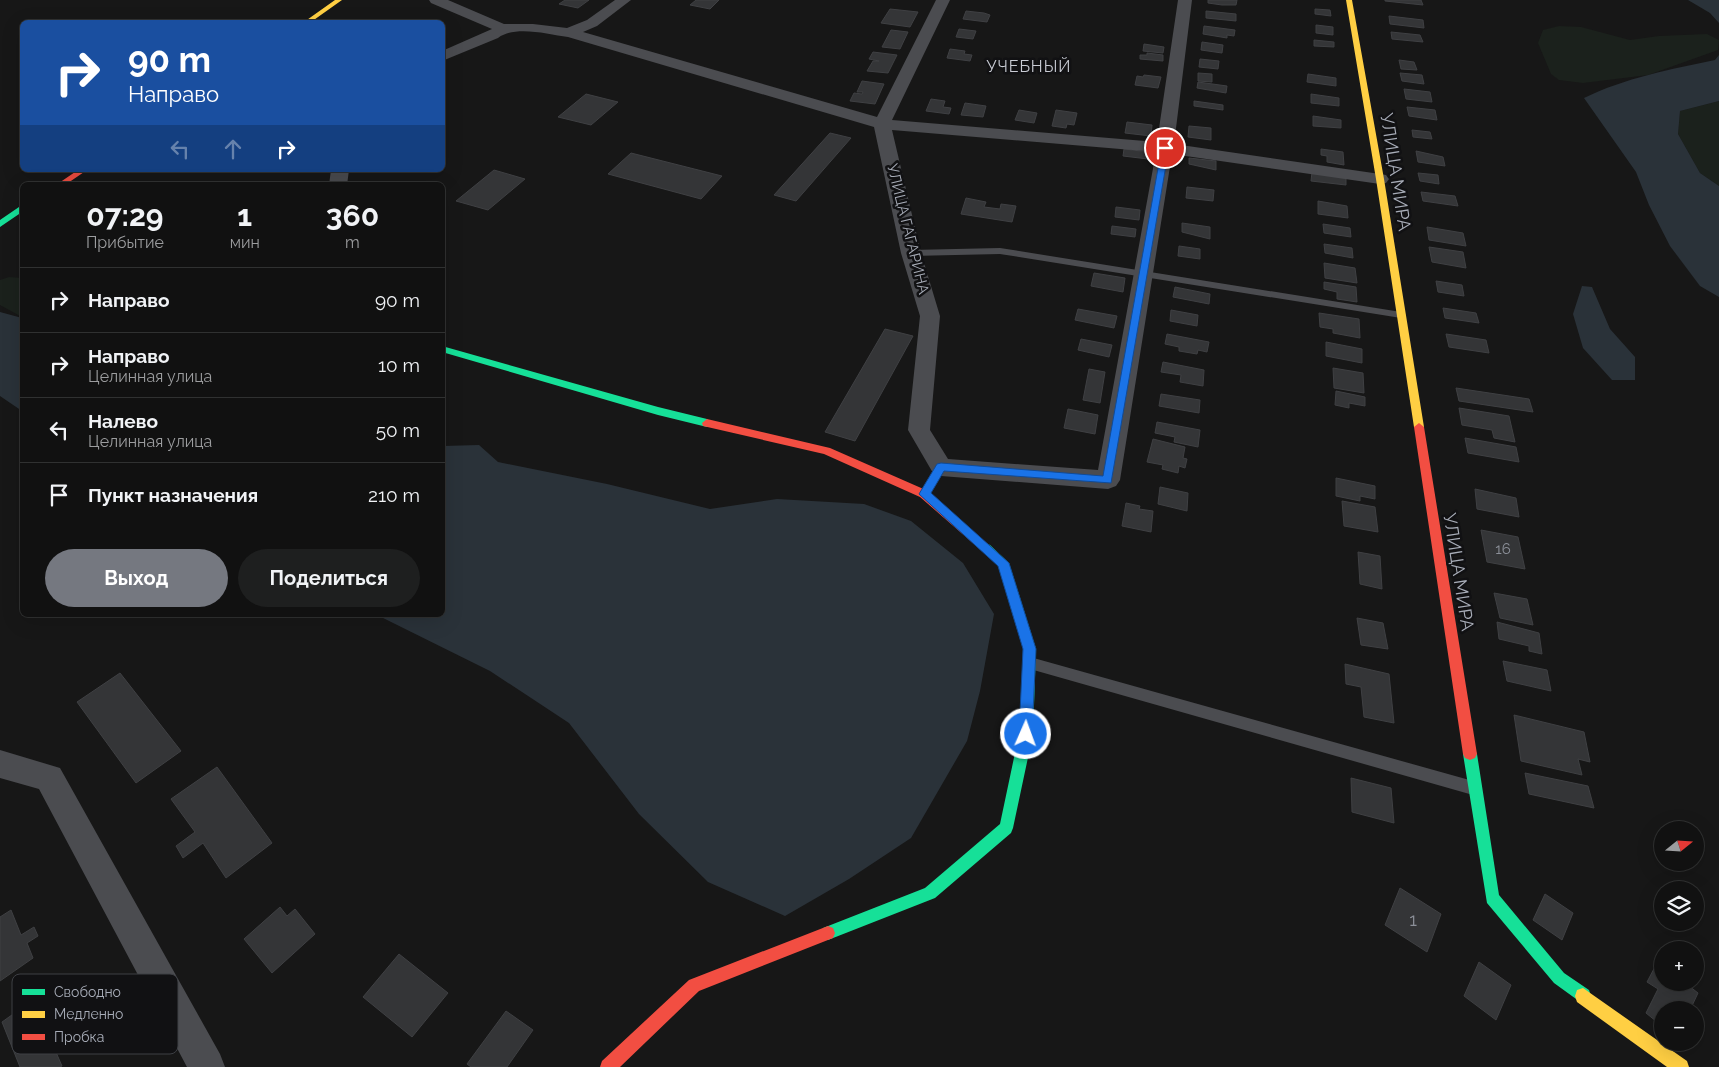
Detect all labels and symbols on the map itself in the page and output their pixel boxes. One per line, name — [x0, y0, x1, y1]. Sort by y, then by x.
district label: УЧЕБНЫЙ — [987, 57, 1071, 76]
street label: УЛИЦА МИРА — [1376, 111, 1416, 233]
pin — [1144, 127, 1186, 169]
street label: УЛИЦА ГАГАРИНА — [883, 162, 933, 296]
street label: УЛИЦА МИРА — [1439, 511, 1479, 633]
house number: 16 — [1495, 540, 1511, 558]
position arrow — [999, 707, 1051, 759]
north arrow — [1654, 821, 1704, 871]
house number: 1 — [1409, 909, 1417, 930]
legend — [12, 974, 178, 1054]
text: Свободно — [54, 984, 121, 1000]
text: Медленно — [54, 1006, 123, 1022]
text: Пробка — [54, 1029, 104, 1045]

